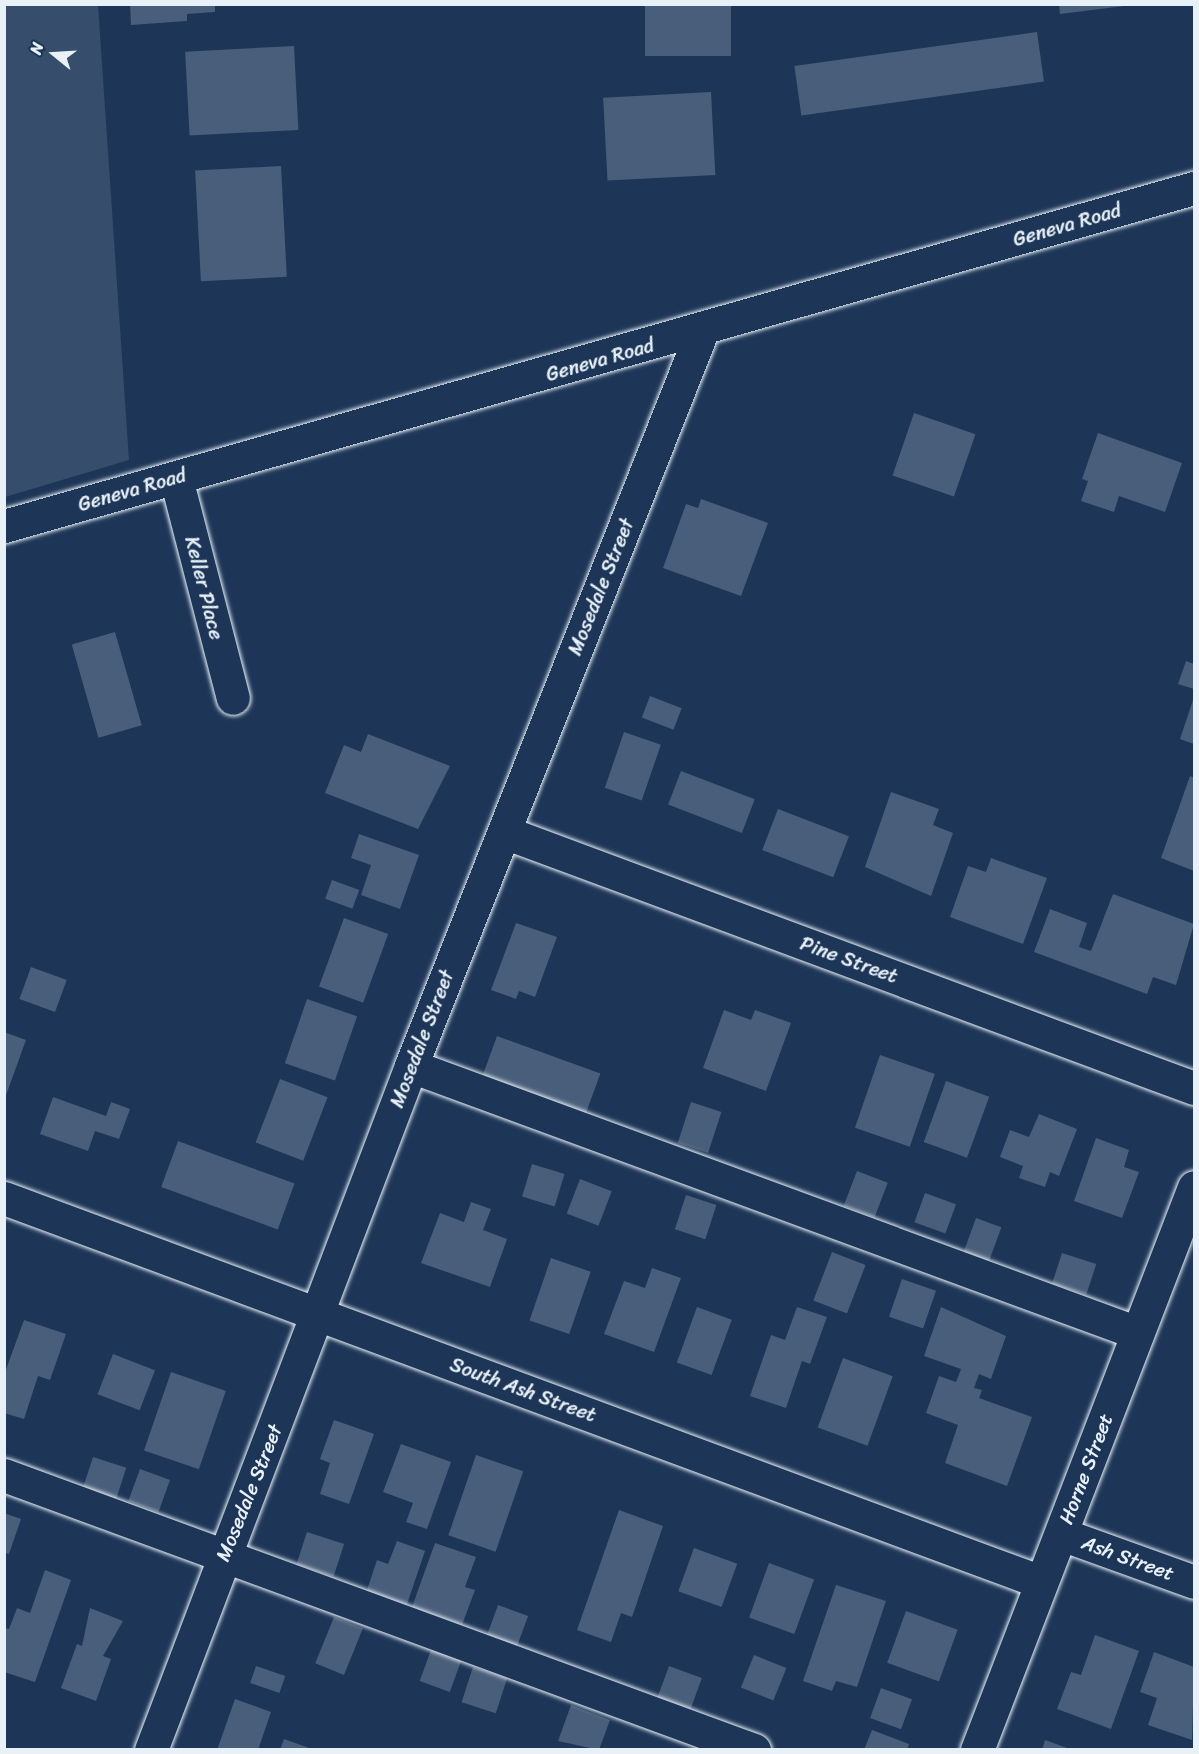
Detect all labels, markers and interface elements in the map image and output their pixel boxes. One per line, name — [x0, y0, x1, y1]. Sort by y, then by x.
north arrow — [24, 24, 84, 84]
text: N — [21, 39, 52, 58]
street label: Geneva Road — [1010, 198, 1124, 252]
street label: Geneva Road — [543, 333, 657, 387]
street label: Geneva Road — [75, 463, 189, 517]
street label: Mosedale Street — [563, 515, 639, 659]
street label: Keller Place — [180, 534, 228, 642]
street label: Pine Street — [797, 931, 901, 989]
street label: Mosedale Street — [385, 967, 459, 1111]
street label: South Ash Street — [447, 1352, 599, 1428]
street label: Horne Street — [1054, 1410, 1118, 1528]
street label: Mosedale Street — [211, 1421, 287, 1565]
street label: Ash Street — [1079, 1530, 1177, 1586]

